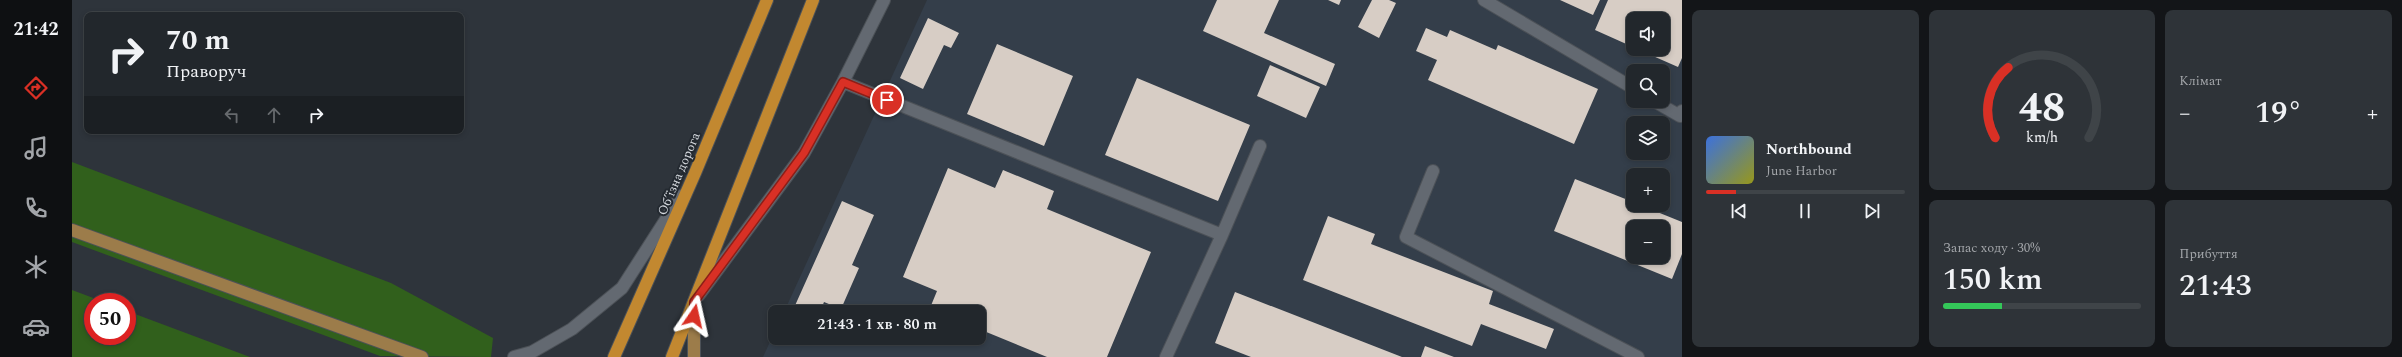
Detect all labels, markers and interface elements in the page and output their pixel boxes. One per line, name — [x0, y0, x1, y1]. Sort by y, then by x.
map controls — [1626, 12, 1670, 264]
button: sound — [1626, 12, 1670, 56]
text: 21:42 — [13, 16, 59, 43]
text: 70 m — [166, 19, 230, 62]
icon: right — [100, 28, 152, 80]
text: Праворуч — [166, 58, 246, 85]
button: search — [1626, 64, 1670, 108]
text: Клімат — [2179, 71, 2222, 91]
icon: directions — [22, 74, 50, 102]
text: 48 — [2019, 77, 2065, 140]
pin — [870, 83, 904, 117]
icon: arrive — [876, 89, 898, 111]
text: 19° — [2255, 90, 2302, 136]
text: − — [2179, 97, 2190, 130]
text: + — [2367, 97, 2378, 130]
icon: left — [221, 104, 243, 126]
icon: ahead — [263, 104, 285, 126]
icon: right — [305, 104, 327, 126]
button: layers — [1626, 116, 1670, 160]
text: km/h — [2026, 127, 2058, 149]
street label: Обʼїзна дорога — [652, 129, 706, 219]
icon: music — [22, 134, 50, 162]
text: Northbound — [1766, 138, 1852, 161]
text: June Harbor — [1766, 161, 1837, 181]
button: + — [1626, 168, 1670, 212]
icon: phone — [22, 194, 50, 222]
icon: previous — [1728, 200, 1750, 222]
icon: pause — [1794, 200, 1816, 222]
icon: next — [1861, 200, 1883, 222]
button: − — [1626, 220, 1670, 264]
text: Запас ходу · 30% — [1943, 238, 2040, 258]
text: Прибуття — [2179, 244, 2238, 264]
icon: climate — [22, 253, 50, 281]
text: 150 km — [1943, 257, 2042, 303]
text: 21:43 — [2179, 263, 2251, 309]
speed limit sign: 50 — [84, 293, 136, 345]
position arrow — [673, 295, 715, 337]
icon: car — [22, 313, 50, 341]
text: 21:43 · 1 хв · 80 m — [817, 313, 937, 336]

